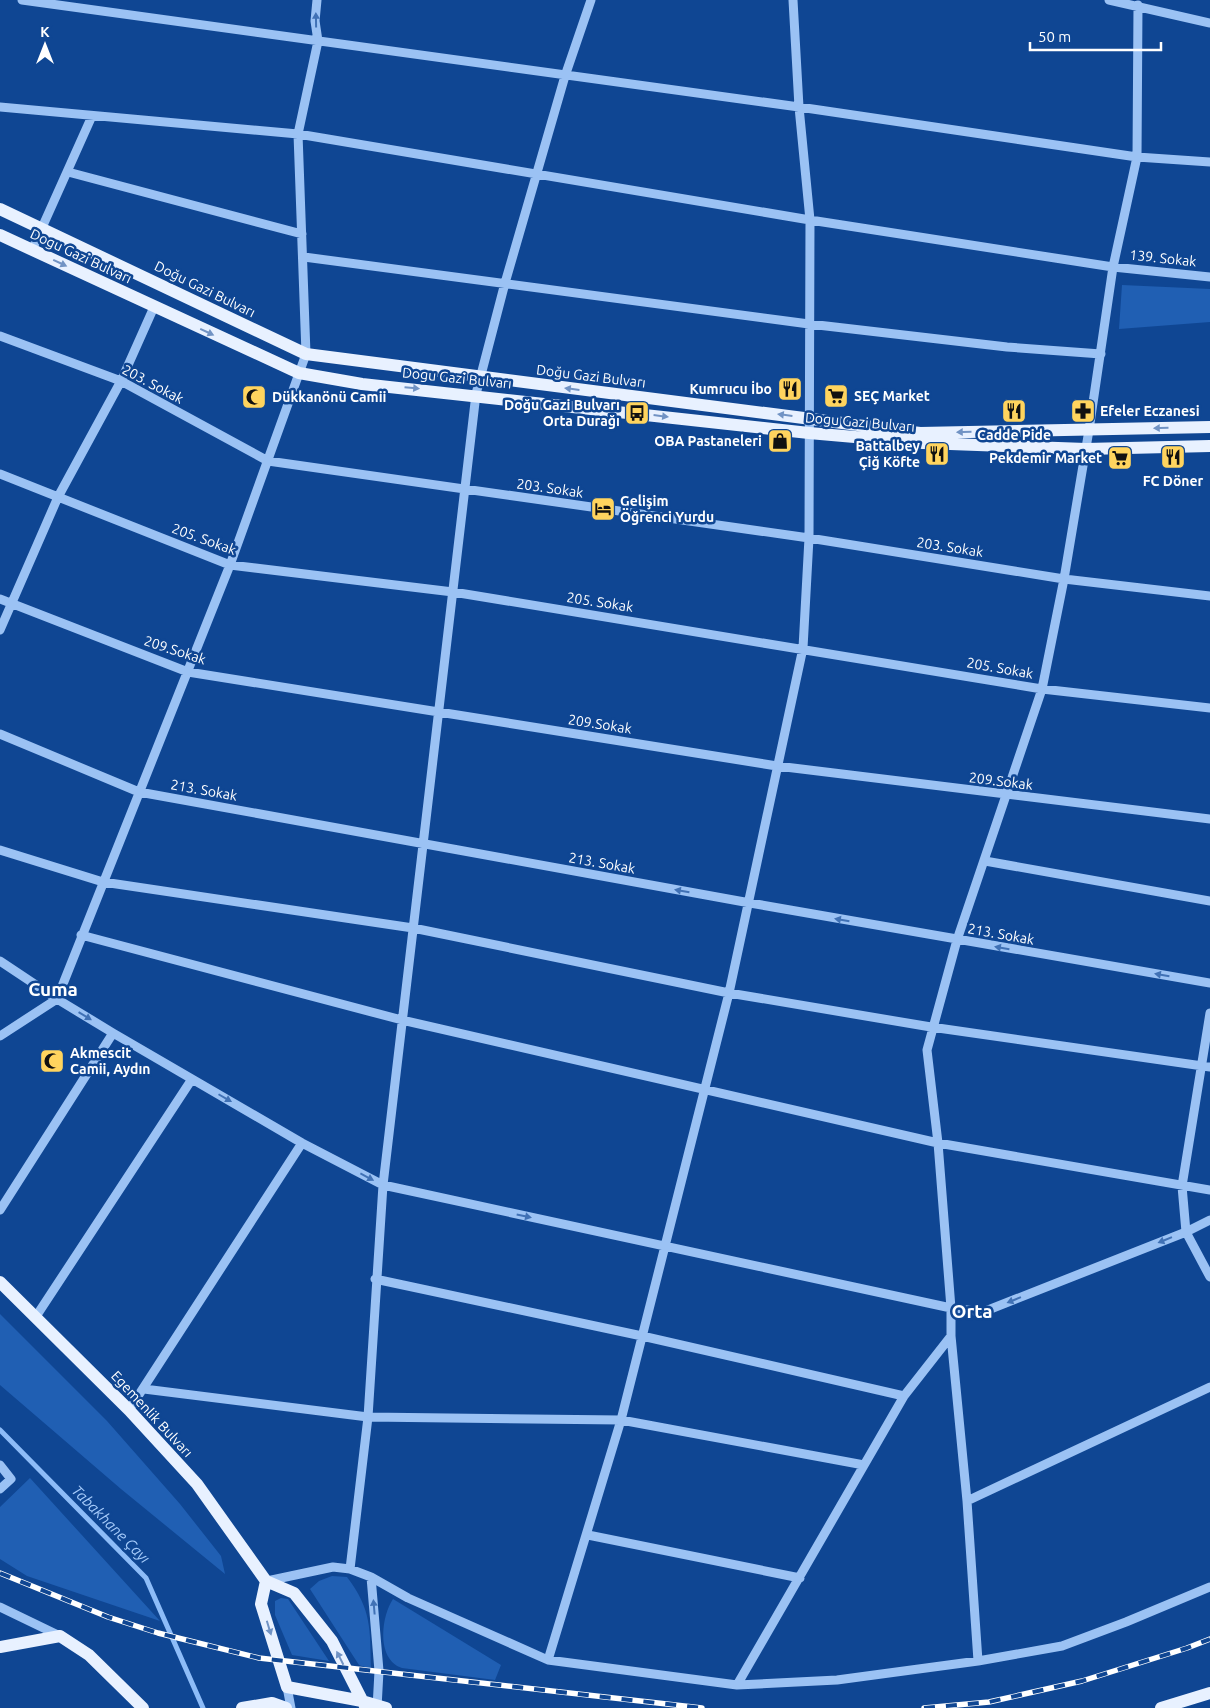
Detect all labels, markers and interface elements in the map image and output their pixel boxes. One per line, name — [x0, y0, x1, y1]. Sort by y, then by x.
one-way arrow — [312, 12, 320, 28]
north arrow — [20, 20, 70, 70]
scale bar — [1030, 20, 1161, 52]
text: K — [40, 24, 50, 40]
text: 50 m — [1038, 28, 1071, 45]
street label: Dogu Gazi Bulvarı — [28, 225, 134, 287]
street label: 139. Sokak — [1129, 247, 1197, 269]
street label: Doğu Gazi Bulvarı — [152, 258, 258, 320]
one-way arrow — [53, 260, 67, 268]
one-way arrow — [200, 328, 214, 336]
street label: 203. Sokak — [120, 361, 186, 407]
street label: Doğu Gazi Bulvarı — [535, 361, 647, 391]
street label: Dogu Gazi Bulvarı — [401, 364, 513, 392]
restaurant icon: Kumrucu İbo — [777, 376, 803, 402]
place label: Kumrucu İbo — [689, 380, 772, 397]
supermarket icon: SEÇ Market — [823, 383, 849, 409]
mosque icon: Dükkanönü Camii — [241, 384, 267, 410]
one-way arrow — [405, 385, 421, 393]
one-way arrow — [563, 385, 579, 393]
place label: SEÇ Market — [854, 388, 930, 405]
place label: Dükkanönü Camii — [272, 389, 387, 405]
place label: Doğu Gazi Bulvarı Orta Durağı — [504, 397, 620, 429]
restaurant icon: Cadde Pide — [1001, 398, 1027, 424]
pharmacy icon: Efeler Eczanesi — [1070, 398, 1096, 424]
bus stop icon: Doğu Gazi Bulvarı Orta Durağı — [624, 400, 650, 426]
place label: Efeler Eczanesi — [1100, 403, 1200, 419]
street label: Dogu Gazi Bulvarı — [804, 409, 916, 435]
one-way arrow — [777, 411, 793, 419]
one-way arrow — [653, 412, 669, 420]
one-way arrow — [1153, 425, 1169, 433]
place label: Cadde Pide — [977, 427, 1051, 443]
shop icon: OBA Pastaneleri — [767, 428, 793, 454]
one-way arrow — [956, 429, 972, 437]
place label: OBA Pastaneleri — [654, 433, 762, 449]
place label: Battalbey Çiğ Köfte — [856, 438, 921, 471]
restaurant icon: Battalbey Çiğ Köfte — [924, 441, 950, 467]
restaurant icon: FC Döner — [1160, 444, 1186, 470]
supermarket icon: Pekdemir Market — [1107, 445, 1133, 471]
place label: Pekdemir Market — [989, 450, 1102, 466]
place label: FC Döner — [1143, 473, 1204, 489]
street label: 203. Sokak — [516, 475, 584, 501]
place label: Gelişim Öğrenci Yurdu — [620, 493, 714, 525]
hotel icon: Gelişim Öğrenci Yurdu — [590, 496, 616, 522]
street label: 205. Sokak — [170, 520, 238, 558]
street label: 203. Sokak — [916, 534, 984, 560]
street label: 205. Sokak — [566, 589, 634, 615]
street label: 209.Sokak — [142, 632, 208, 668]
street label: 205. Sokak — [966, 654, 1034, 682]
street label: 209.Sokak — [567, 711, 633, 737]
street label: 209.Sokak — [968, 769, 1034, 793]
street label: 213. Sokak — [170, 776, 238, 804]
street label: 213. Sokak — [568, 849, 636, 877]
one-way arrow — [673, 886, 689, 894]
one-way arrow — [833, 915, 849, 923]
street label: 213. Sokak — [967, 920, 1035, 948]
one-way arrow — [993, 943, 1009, 951]
one-way arrow — [1154, 970, 1170, 978]
district label: Cuma — [28, 978, 78, 1000]
one-way arrow — [78, 1012, 91, 1021]
place label: Akmescit Camii, Aydın — [70, 1045, 150, 1077]
mosque icon: Akmescit Camii, Aydın — [39, 1048, 65, 1074]
one-way arrow — [219, 1094, 232, 1103]
one-way arrow — [360, 1173, 374, 1181]
one-way arrow — [517, 1212, 532, 1220]
one-way arrow — [1158, 1237, 1173, 1244]
one-way arrow — [1007, 1296, 1021, 1304]
district label: Orta — [952, 1300, 992, 1322]
street label: Egemenlik Bulvarı — [108, 1368, 196, 1460]
water label: Tabakhane Çayı — [69, 1482, 154, 1567]
one-way arrow — [369, 1599, 377, 1615]
one-way arrow — [265, 1621, 273, 1636]
one-way arrow — [336, 1651, 344, 1665]

